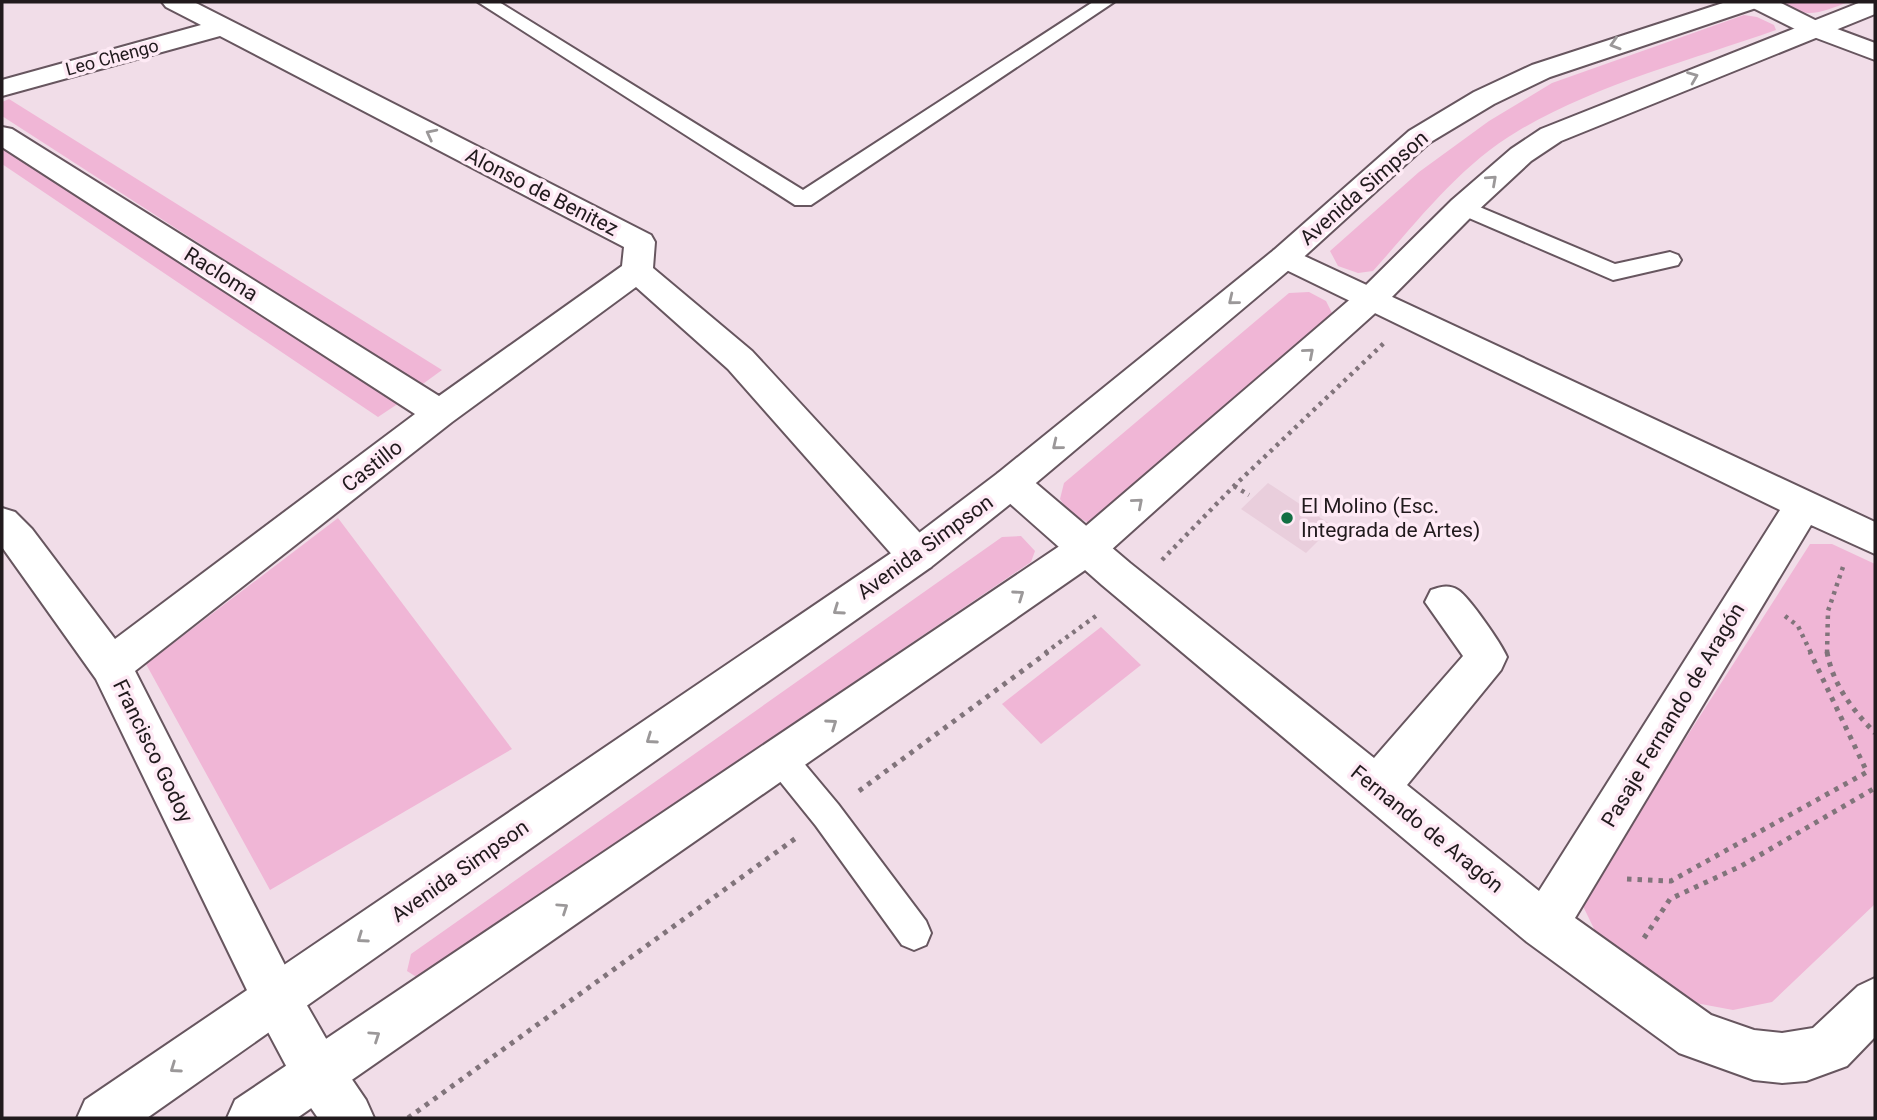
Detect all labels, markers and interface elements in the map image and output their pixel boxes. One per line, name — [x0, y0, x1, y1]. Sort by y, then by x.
street label: Leo Chengo — [63, 35, 161, 79]
one-way arrow — [1609, 36, 1621, 51]
one-way arrow — [1686, 72, 1698, 86]
street label: Avenida Simpson — [1295, 126, 1433, 250]
one-way arrow — [426, 129, 438, 142]
street label: Alonso de Benitez — [462, 143, 622, 241]
one-way arrow — [1484, 176, 1497, 189]
street label: Racloma — [180, 242, 262, 306]
one-way arrow — [1228, 292, 1241, 304]
one-way arrow — [1301, 349, 1314, 361]
street label: Castillo — [337, 435, 407, 497]
one-way arrow — [1053, 436, 1065, 449]
street label: Avenida Simpson — [853, 490, 997, 604]
place label: El Molino (Esc. Integrada de Artes) — [1301, 494, 1480, 542]
one-way arrow — [1130, 499, 1143, 511]
marker: El Molino (Esc. Integrada de Artes) — [1279, 510, 1295, 526]
one-way arrow — [1011, 591, 1024, 603]
street label: Pasaje Fernando de Aragón — [1597, 599, 1749, 831]
one-way arrow — [833, 602, 846, 614]
street label: Francisco Godoy — [108, 676, 198, 826]
one-way arrow — [824, 720, 837, 733]
one-way arrow — [646, 731, 659, 744]
street label: Fernando de Aragón — [1346, 760, 1508, 898]
street label: Avenida Simpson — [387, 815, 533, 927]
one-way arrow — [555, 904, 568, 916]
one-way arrow — [357, 930, 370, 942]
one-way arrow — [367, 1031, 380, 1044]
one-way arrow — [170, 1060, 183, 1073]

